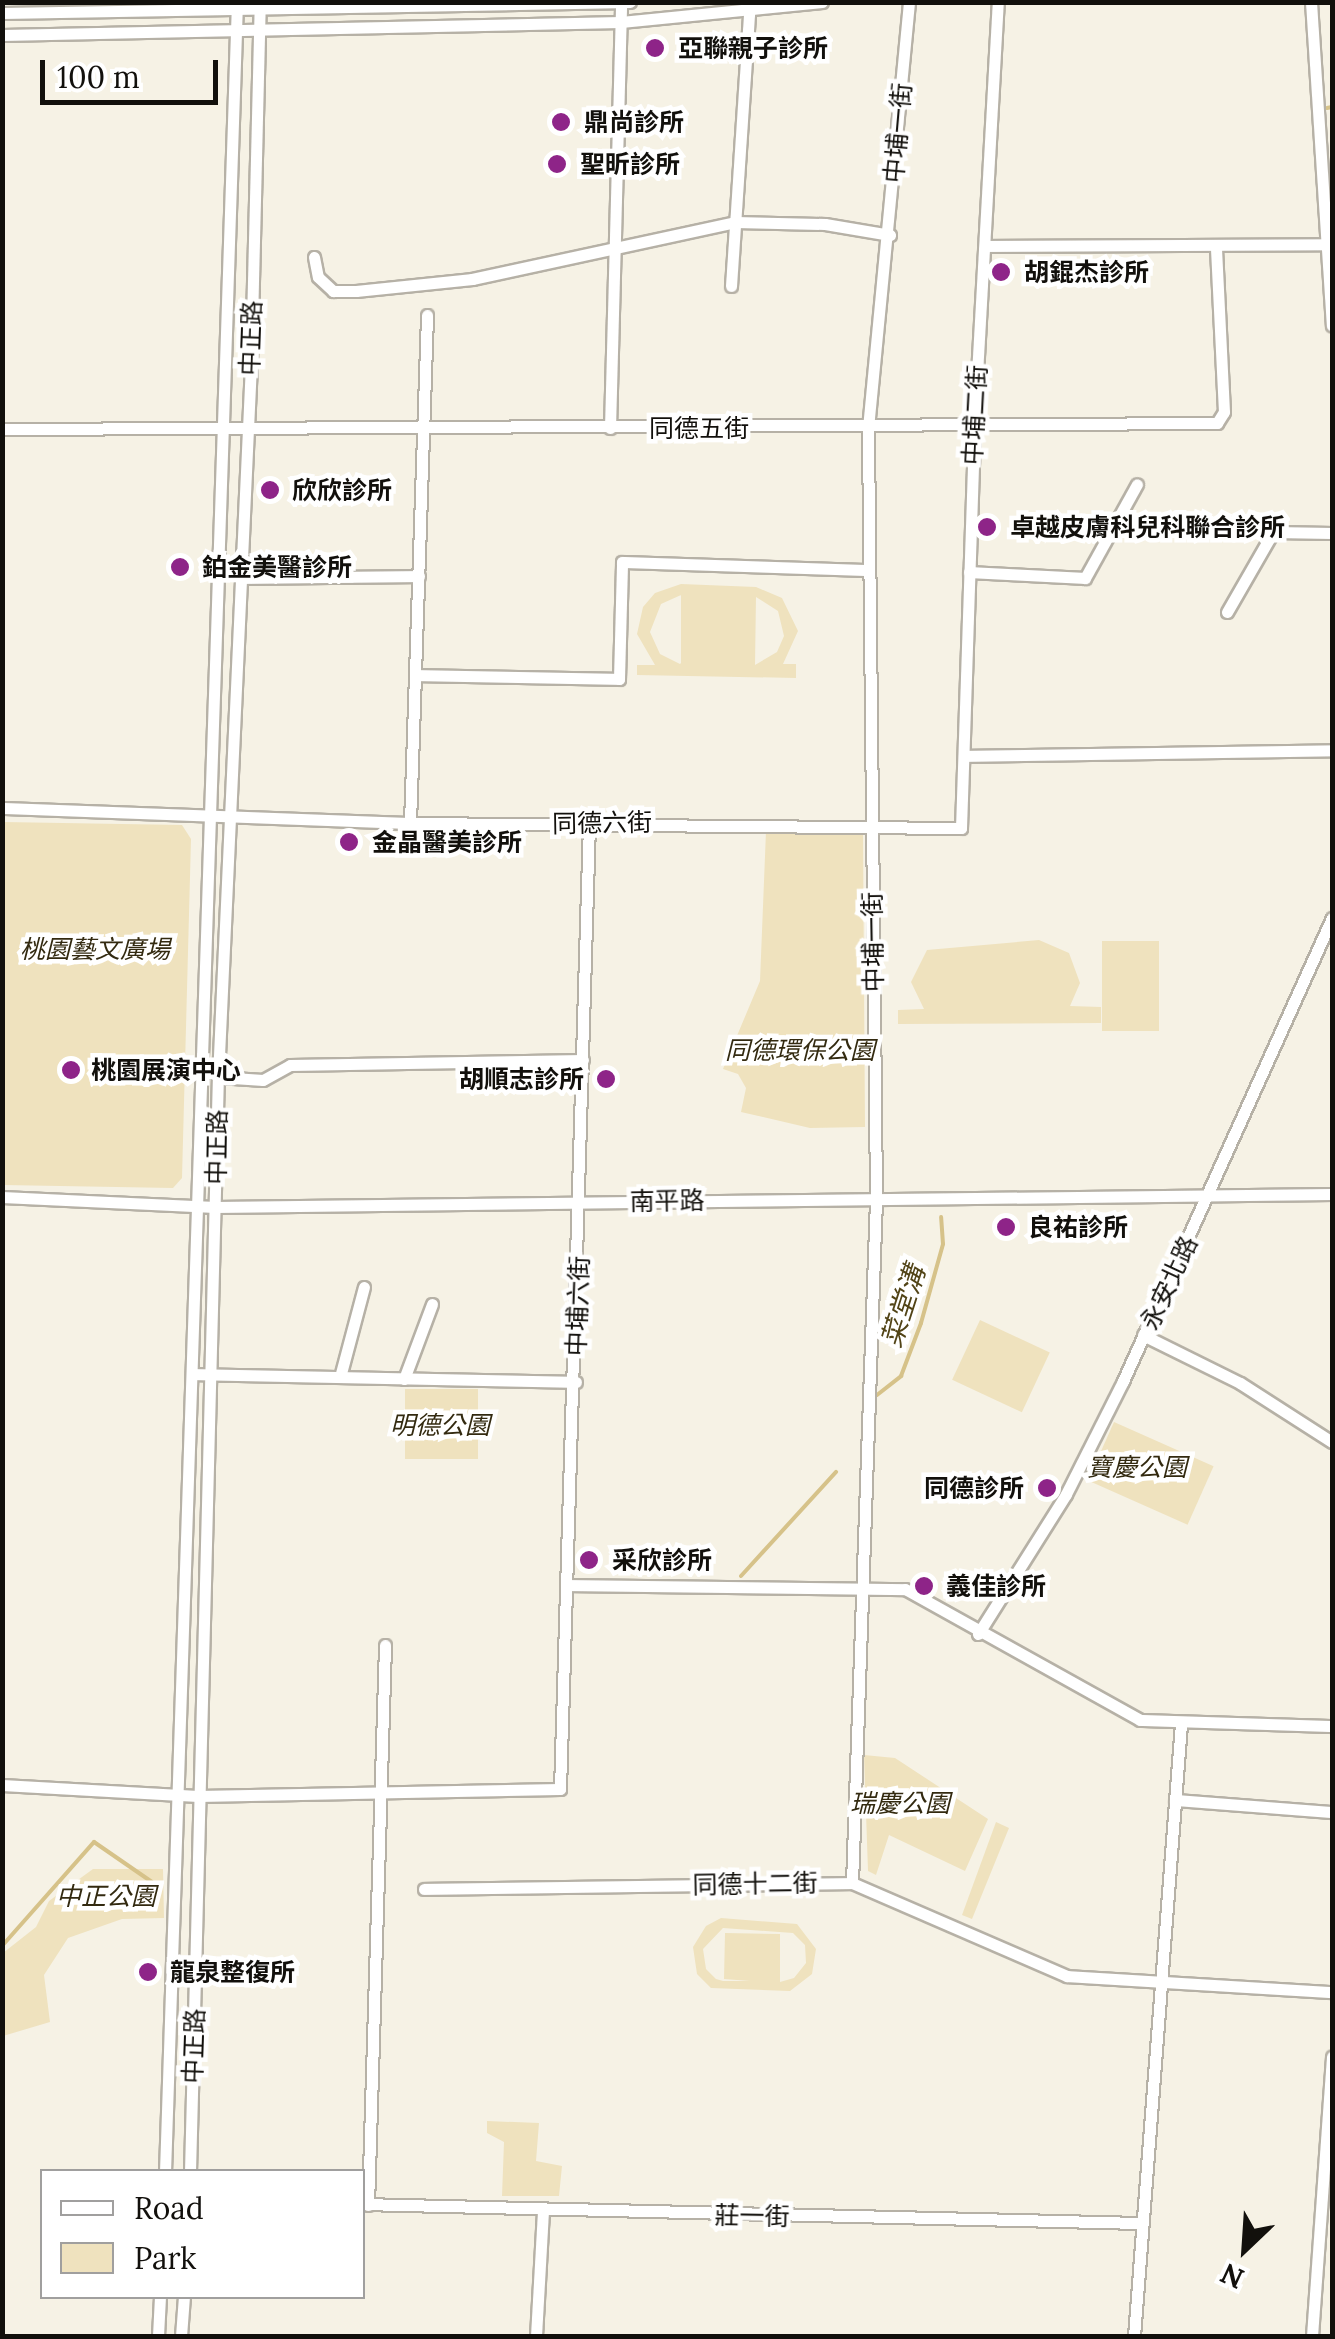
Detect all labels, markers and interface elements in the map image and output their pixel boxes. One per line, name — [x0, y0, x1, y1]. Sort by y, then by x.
place label: 亞聯親子診所 — [678, 33, 828, 63]
marker: 亞聯親子診所 — [642, 35, 668, 61]
scale bar — [45, 40, 222, 102]
text: 100 m — [57, 58, 140, 96]
street label: 中埔一街 — [879, 82, 917, 184]
place label: 鼎尚診所 — [584, 107, 684, 137]
marker: 鼎尚診所 — [548, 109, 574, 135]
place label: 聖昕診所 — [580, 149, 680, 179]
marker: 聖昕診所 — [544, 151, 570, 177]
place label: 胡錕杰診所 — [1024, 257, 1149, 287]
marker: 胡錕杰診所 — [988, 259, 1014, 285]
street label: 中正路 — [235, 300, 267, 376]
street label: 中埔二街 — [957, 364, 993, 466]
street label: 同德五街 — [649, 413, 749, 443]
place label: 欣欣診所 — [292, 475, 392, 505]
marker: 欣欣診所 — [257, 477, 283, 503]
place label: 卓越皮膚科兒科聯合診所 — [1010, 512, 1285, 542]
marker: 卓越皮膚科兒科聯合診所 — [974, 514, 1000, 540]
place label: 鉑金美醫診所 — [202, 552, 352, 582]
marker: 鉑金美醫診所 — [167, 554, 193, 580]
street label: 同德六街 — [552, 807, 652, 839]
place label: 金晶醫美診所 — [372, 827, 522, 857]
marker: 金晶醫美診所 — [336, 829, 362, 855]
street label: 中埔一街 — [857, 892, 889, 992]
park label: 桃園藝文廣場 — [20, 934, 170, 964]
park label: 同德環保公園 — [725, 1035, 875, 1065]
place label: 桃園展演中心 — [91, 1055, 241, 1085]
marker: 桃園展演中心 — [60, 1059, 82, 1081]
place label: 胡順志診所 — [459, 1064, 584, 1094]
marker: 胡順志診所 — [593, 1066, 619, 1092]
street label: 中正路 — [201, 1109, 233, 1185]
street label: 南平路 — [629, 1185, 705, 1217]
place label: 良祐診所 — [1028, 1212, 1128, 1242]
marker: 良祐診所 — [993, 1214, 1019, 1240]
street label: 永安北路 — [1134, 1231, 1204, 1335]
street label: 中埔六街 — [561, 1256, 595, 1356]
water label: 菜堂溝 — [874, 1261, 932, 1351]
park label: 明德公園 — [390, 1410, 490, 1440]
park label: 寶慶公園 — [1087, 1452, 1187, 1482]
place label: 同德診所 — [924, 1473, 1024, 1503]
marker: 同德診所 — [1034, 1475, 1060, 1501]
place label: 采欣診所 — [612, 1545, 712, 1575]
marker: 采欣診所 — [576, 1547, 602, 1573]
place label: 義佳診所 — [946, 1571, 1046, 1601]
marker: 義佳診所 — [911, 1573, 937, 1599]
park label: 瑞慶公園 — [850, 1788, 950, 1818]
street label: 同德十二街 — [692, 1868, 818, 1900]
park label: 中正公園 — [56, 1881, 156, 1911]
place label: 龍泉整復所 — [170, 1957, 295, 1987]
marker: 龍泉整復所 — [135, 1959, 161, 1985]
street label: 中正路 — [178, 2008, 210, 2084]
legend — [40, 2169, 365, 2299]
text: Road — [134, 2189, 204, 2227]
north arrow — [1195, 2199, 1295, 2299]
street label: 莊一街 — [714, 2200, 790, 2232]
text: Park — [134, 2239, 196, 2277]
text: N — [1215, 2255, 1250, 2297]

